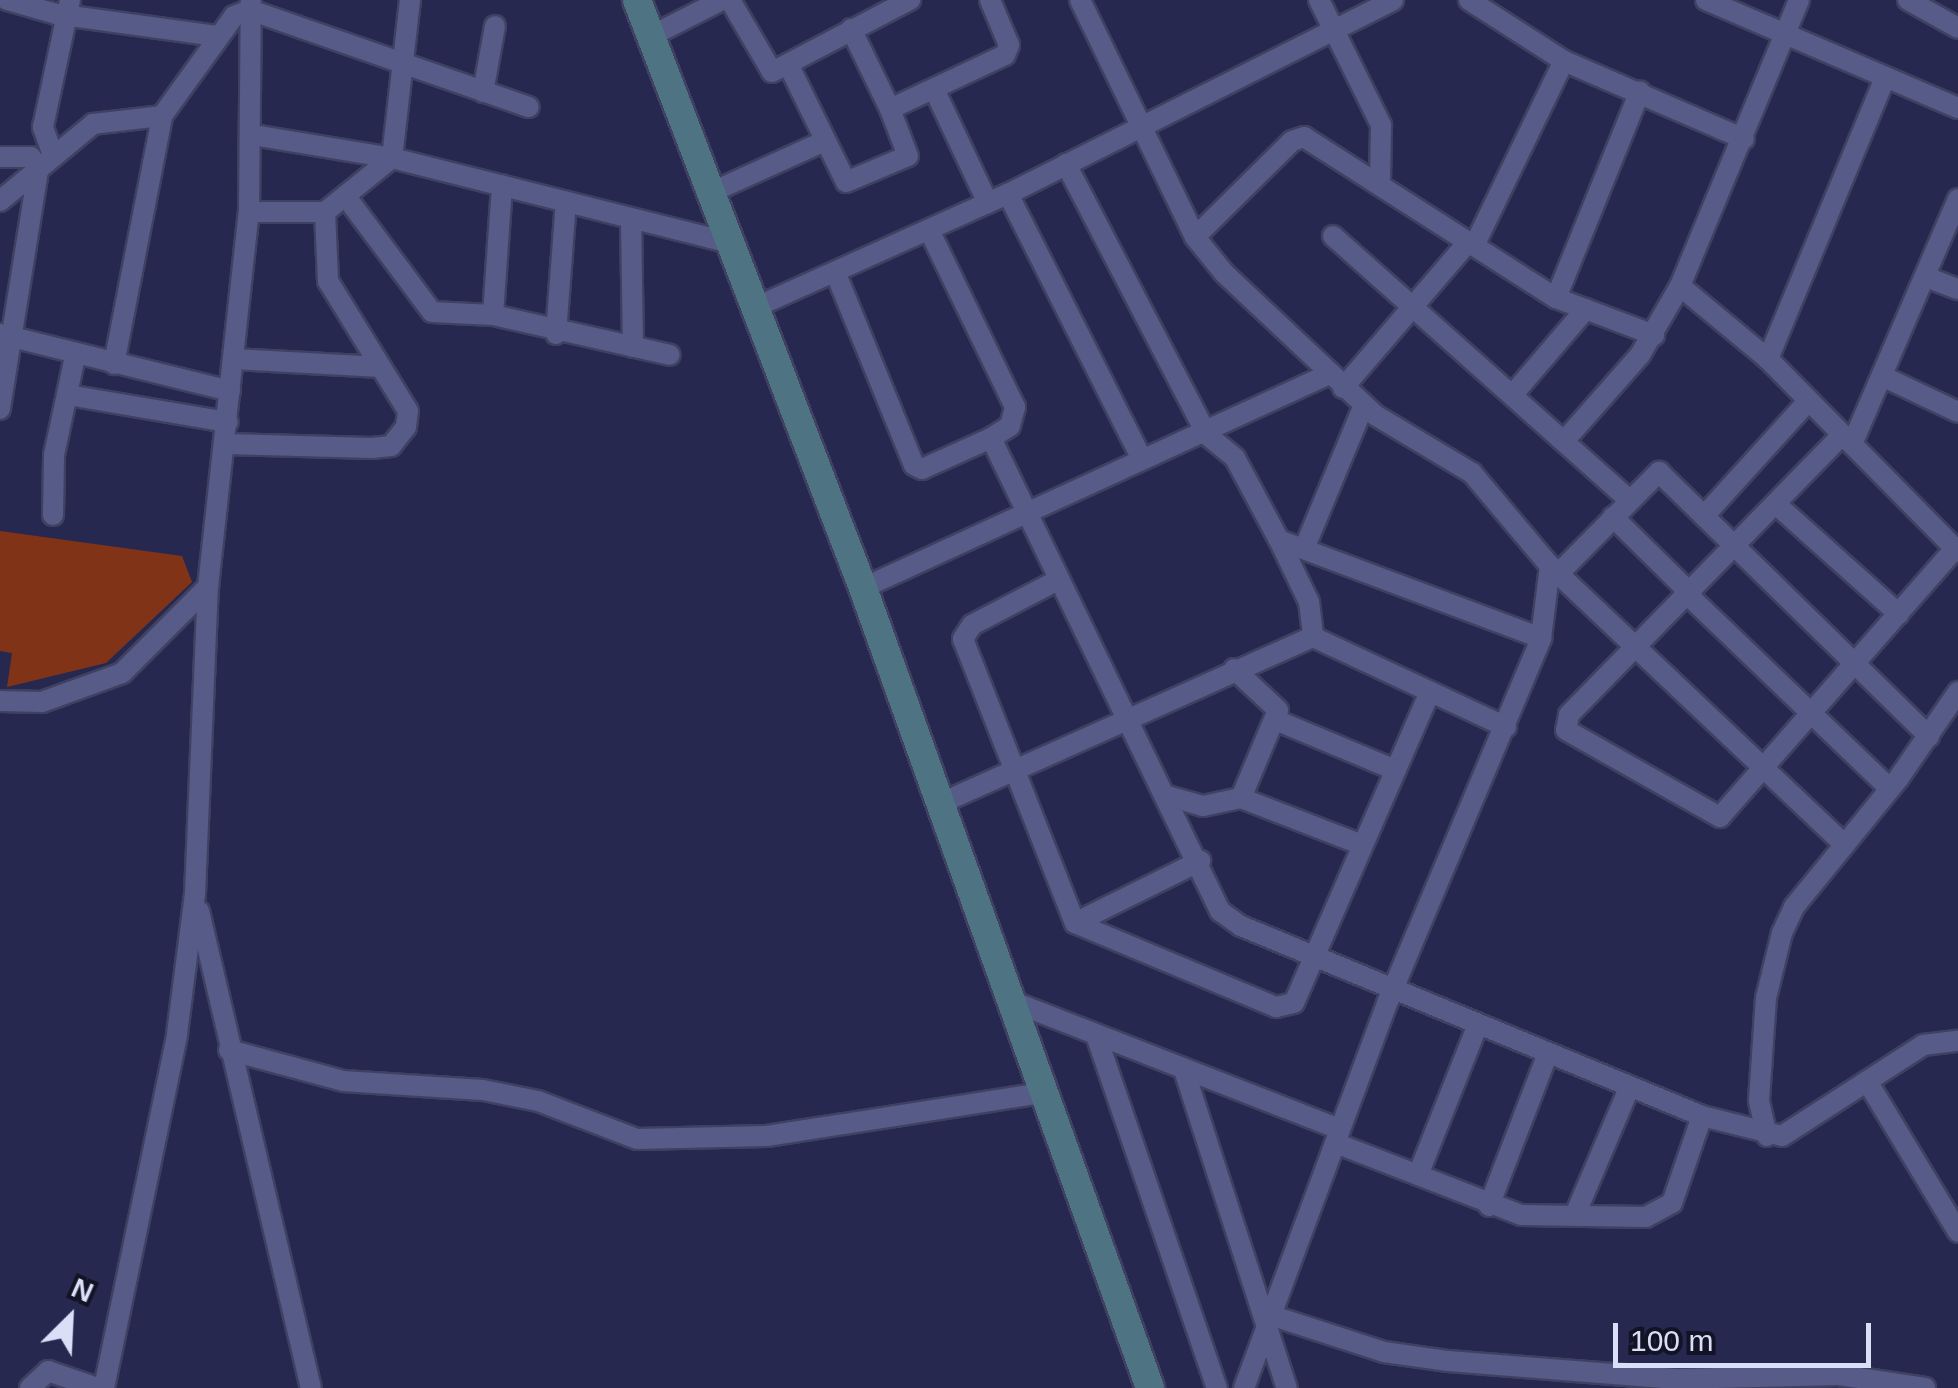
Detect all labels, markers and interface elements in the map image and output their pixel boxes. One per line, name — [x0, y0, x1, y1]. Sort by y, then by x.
north arrow — [20, 1268, 120, 1368]
text: N — [67, 1272, 98, 1308]
scale bar — [1618, 1303, 1876, 1365]
text: 100 m — [1630, 1324, 1713, 1357]

